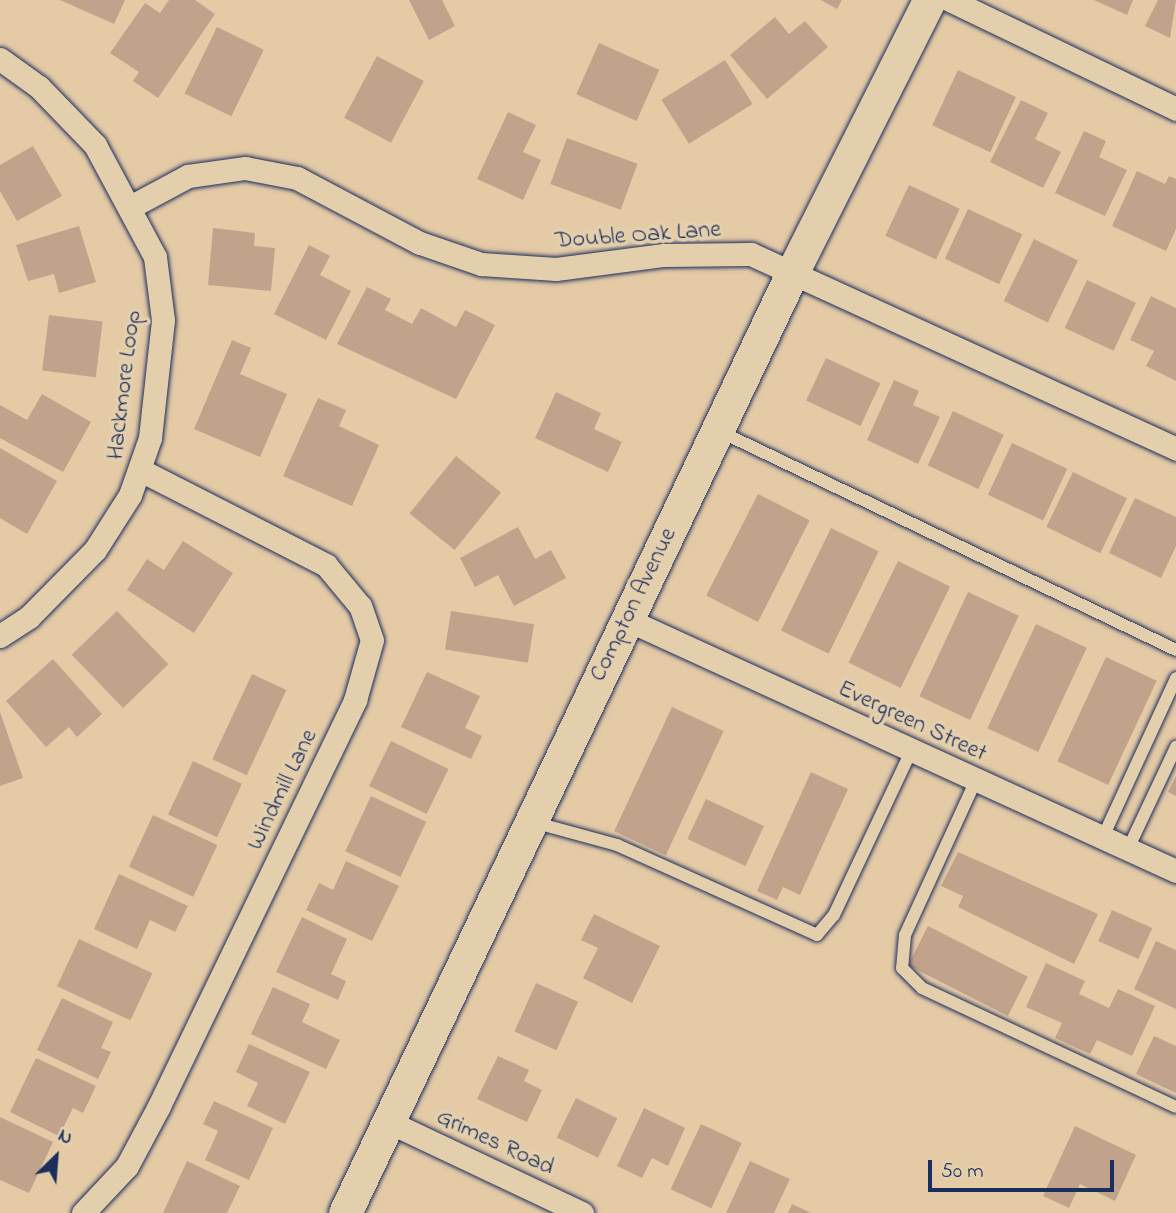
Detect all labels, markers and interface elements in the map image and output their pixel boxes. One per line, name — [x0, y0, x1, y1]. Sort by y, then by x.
street label: Double Oak Lane — [554, 216, 722, 256]
street label: Hackmore Loop — [102, 309, 148, 461]
street label: Compton Avenue — [584, 523, 684, 687]
street label: Evergreen Street — [833, 675, 991, 769]
street label: Windmill Lane — [241, 725, 325, 855]
street label: Grimes Road — [432, 1103, 558, 1183]
north arrow — [21, 1122, 91, 1192]
text: N — [54, 1123, 77, 1152]
scale bar — [931, 1146, 1116, 1190]
text: 50 m — [941, 1157, 984, 1187]

